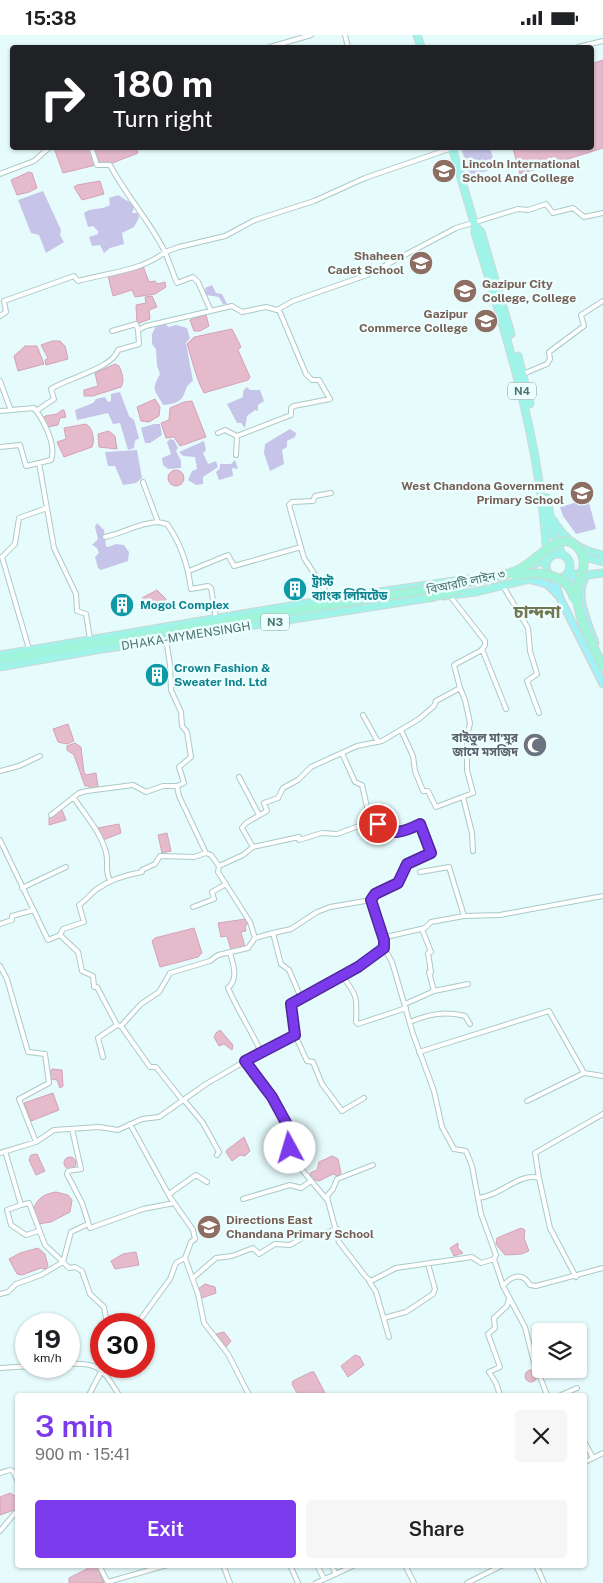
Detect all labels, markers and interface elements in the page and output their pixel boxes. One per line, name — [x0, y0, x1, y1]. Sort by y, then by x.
text: 15:38 — [25, 7, 76, 29]
text: 180 m — [113, 64, 213, 105]
icon: right — [30, 65, 95, 130]
text: Turn right — [113, 106, 213, 132]
place label: Lincoln International School And College — [462, 157, 580, 185]
school or university icon: Lincoln International School And College — [431, 158, 457, 184]
place label: Shaheen Cadet School — [327, 249, 404, 277]
school or university icon: Shaheen Cadet School — [408, 250, 434, 276]
place label: Gazipur City College, College — [482, 277, 576, 305]
school or university icon: Gazipur City College, College — [452, 278, 478, 304]
place label: Gazipur Commerce College — [359, 307, 468, 335]
school or university icon: Gazipur Commerce College — [473, 308, 499, 334]
road number: N4 — [508, 383, 536, 399]
place label: West Chandona Government Primary School — [401, 479, 564, 507]
school or university icon: West Chandona Government Primary School — [569, 480, 595, 506]
street label: বিআরটি লাইন ৩ — [424, 566, 506, 597]
place label: ট্রাস্ট ব্যাংক লিমিটেড — [311, 574, 388, 603]
building icon: ট্রাস্ট ব্যাংক লিমিটেড — [282, 576, 308, 602]
building icon: Mogol Complex — [109, 592, 135, 618]
place label: Mogol Complex — [140, 598, 229, 612]
district label: চান্দনা — [512, 601, 562, 622]
road number: N3 — [261, 613, 289, 631]
street label: DHAKA-MYMENSINGH — [120, 619, 252, 653]
place label: Crown Fashion & Sweater Ind. Ltd — [174, 661, 270, 689]
building icon: Crown Fashion & Sweater Ind. Ltd — [144, 662, 170, 688]
place label: বাইতুল মা'মুর জামে মসজিদ — [451, 730, 519, 759]
mosque icon: বাইতুল মা'মুর জামে মসজিদ — [522, 732, 548, 758]
pin — [357, 803, 399, 845]
icon: arrive — [364, 810, 392, 838]
position arrow — [263, 1121, 315, 1173]
place label: Directions East Chandana Primary School — [226, 1213, 374, 1241]
school or university icon: Directions East Chandana Primary School — [196, 1214, 222, 1240]
speed limit sign: 30 — [90, 1313, 155, 1378]
map controls — [532, 1323, 587, 1378]
button: layers — [532, 1323, 587, 1378]
text: 19 — [34, 1324, 61, 1354]
text: km/h — [33, 1351, 62, 1365]
text: 3 min — [35, 1408, 113, 1444]
button: close — [515, 1410, 567, 1462]
text: 900 m · 15:41 — [35, 1445, 130, 1464]
button: Exit — [35, 1500, 296, 1558]
button: Share — [306, 1500, 567, 1558]

